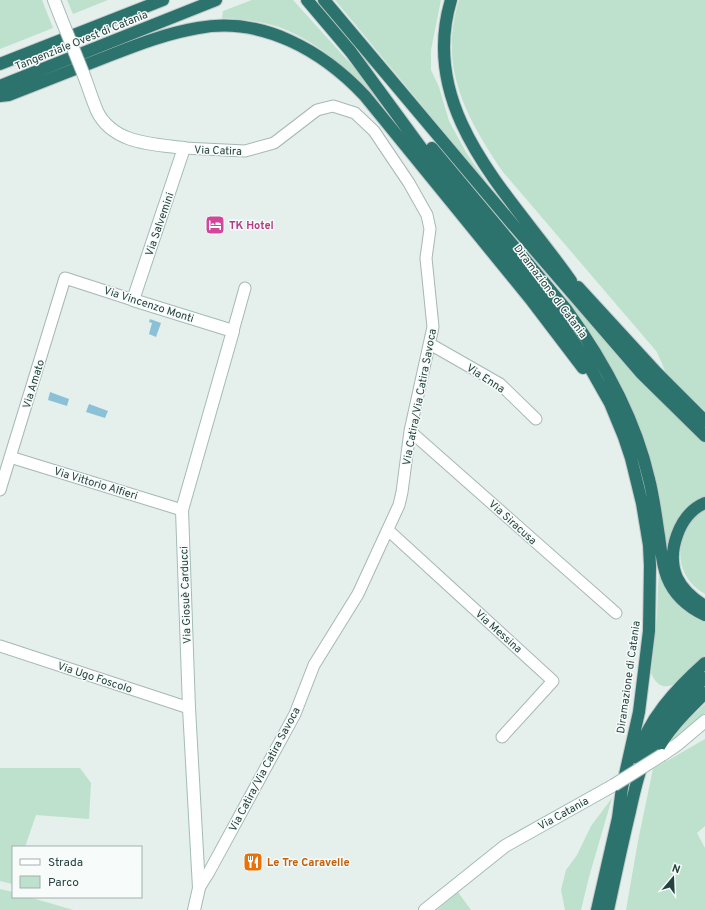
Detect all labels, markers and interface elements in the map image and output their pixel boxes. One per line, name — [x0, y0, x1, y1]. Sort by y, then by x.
street label: Tangenziale Ovest di Catania — [13, 8, 150, 74]
street label: Via Catira — [194, 143, 242, 159]
street label: Via Salvemini — [143, 191, 177, 258]
hotel icon: TK Hotel — [204, 214, 226, 236]
place label: TK Hotel — [229, 219, 274, 233]
street label: Diramazione di Catania — [510, 242, 590, 341]
street label: Via Vincenzo Monti — [102, 284, 196, 326]
street label: Via Catira/Via Catira Savoca — [400, 328, 440, 467]
street label: Via Amato — [20, 358, 48, 411]
street label: Via Enna — [464, 361, 508, 397]
street label: Via Vittorio Alfieri — [52, 465, 139, 503]
street label: Via Siracusa — [485, 497, 540, 548]
street label: Via Giosuè Carducci — [177, 546, 195, 644]
street label: Via Messina — [472, 607, 525, 657]
street label: Diramazione di Catania — [614, 620, 644, 734]
street label: Via Ugo Foscolo — [55, 659, 134, 697]
street label: Via Catira/Via Catira Savoca — [226, 705, 304, 834]
street label: Via Catania — [536, 794, 591, 834]
legend — [12, 846, 142, 898]
restaurant icon: Le Tre Caravelle — [242, 851, 264, 873]
text: Strada — [48, 855, 83, 871]
place label: Le Tre Caravelle — [267, 856, 350, 870]
north arrow — [653, 858, 693, 898]
text: N — [670, 862, 682, 877]
text: Parco — [48, 875, 79, 891]

